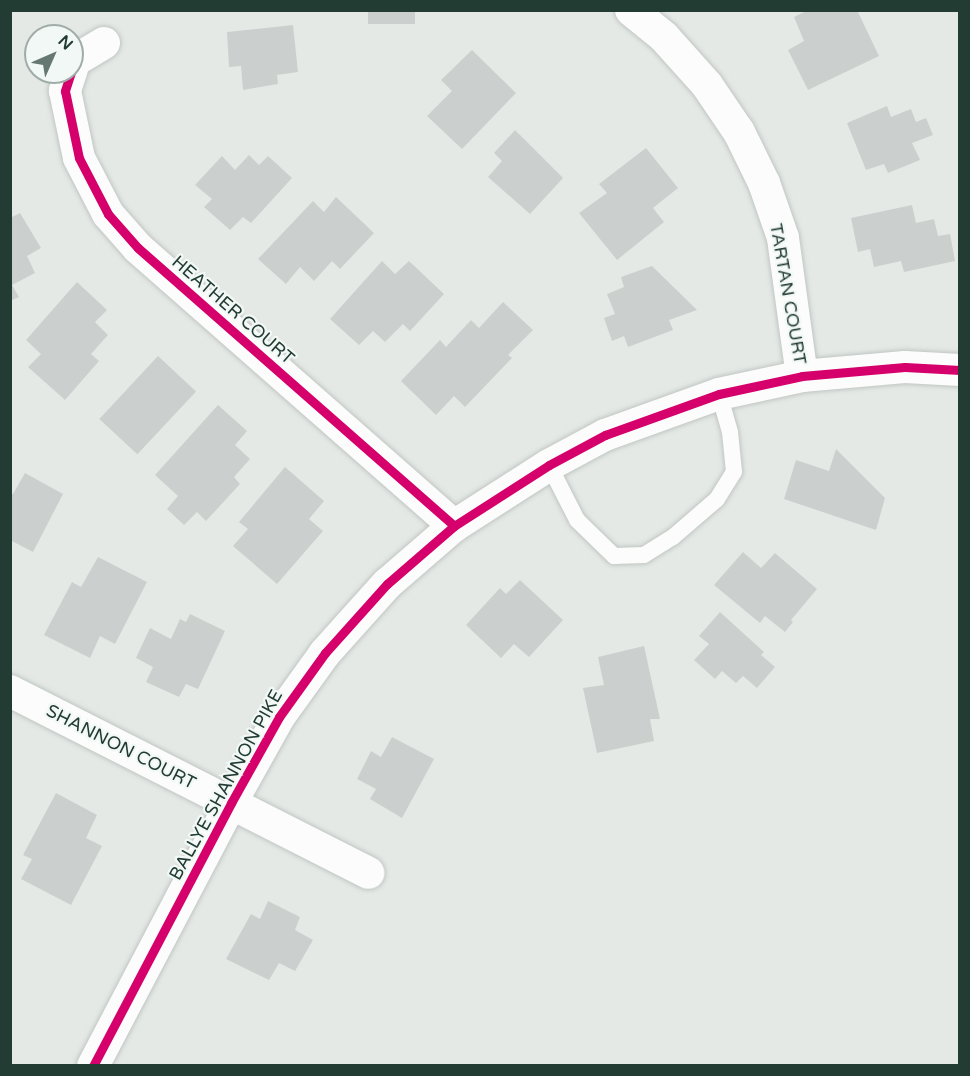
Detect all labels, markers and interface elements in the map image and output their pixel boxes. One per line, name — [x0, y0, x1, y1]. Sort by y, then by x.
north arrow — [24, 24, 84, 84]
text: N — [54, 31, 77, 54]
street label: TARTAN COURT — [765, 222, 811, 366]
street label: HEATHER COURT — [167, 251, 299, 369]
street label: BALLYE SHANNON PIKE — [165, 686, 287, 884]
street label: SHANNON COURT — [43, 700, 199, 794]

